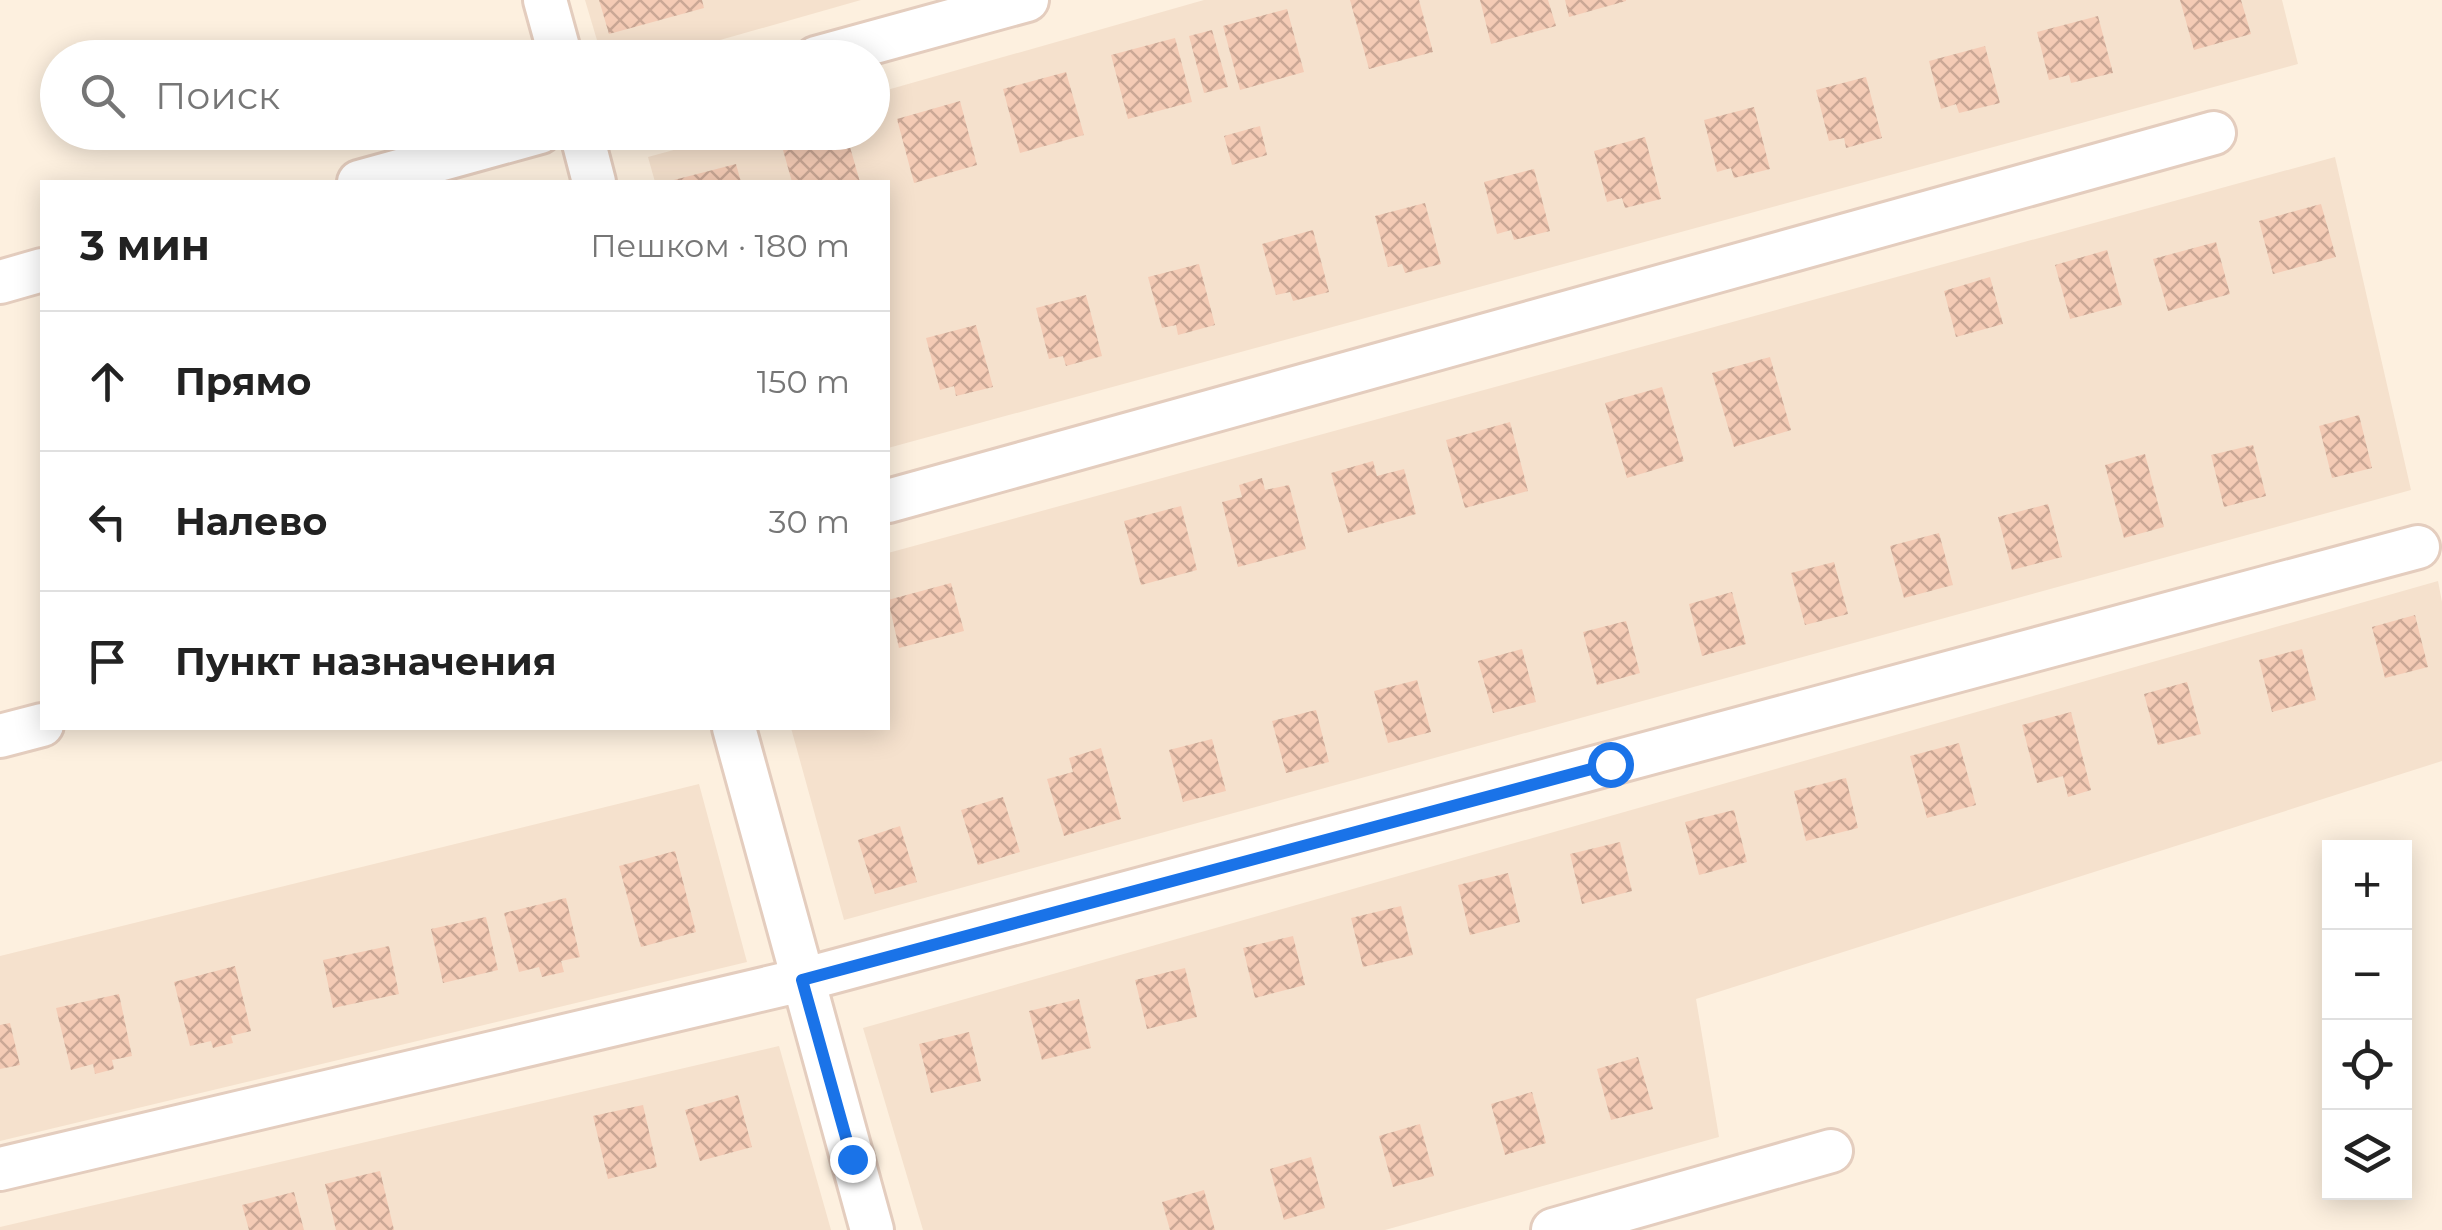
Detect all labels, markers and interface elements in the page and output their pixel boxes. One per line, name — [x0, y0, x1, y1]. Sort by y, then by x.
search box — [40, 40, 890, 150]
icon: search — [75, 68, 130, 123]
text: Поиск — [155, 72, 280, 119]
text: 3 мин — [80, 219, 210, 271]
text: Пешком · 180 m — [590, 226, 850, 265]
icon: ahead — [80, 354, 135, 409]
text: Прямо — [175, 358, 311, 405]
text: 150 m — [757, 362, 850, 401]
icon: left — [80, 494, 135, 549]
text: Налево — [175, 498, 327, 545]
text: 30 m — [768, 502, 850, 541]
icon: arrive — [80, 634, 135, 689]
text: Пункт назначения — [175, 638, 557, 685]
route start — [1588, 742, 1634, 788]
map controls — [2322, 840, 2412, 1200]
button: + — [2322, 840, 2412, 930]
button: − — [2322, 930, 2412, 1020]
button: locate — [2322, 1020, 2412, 1110]
button: layers — [2322, 1110, 2412, 1200]
route end — [830, 1137, 876, 1183]

